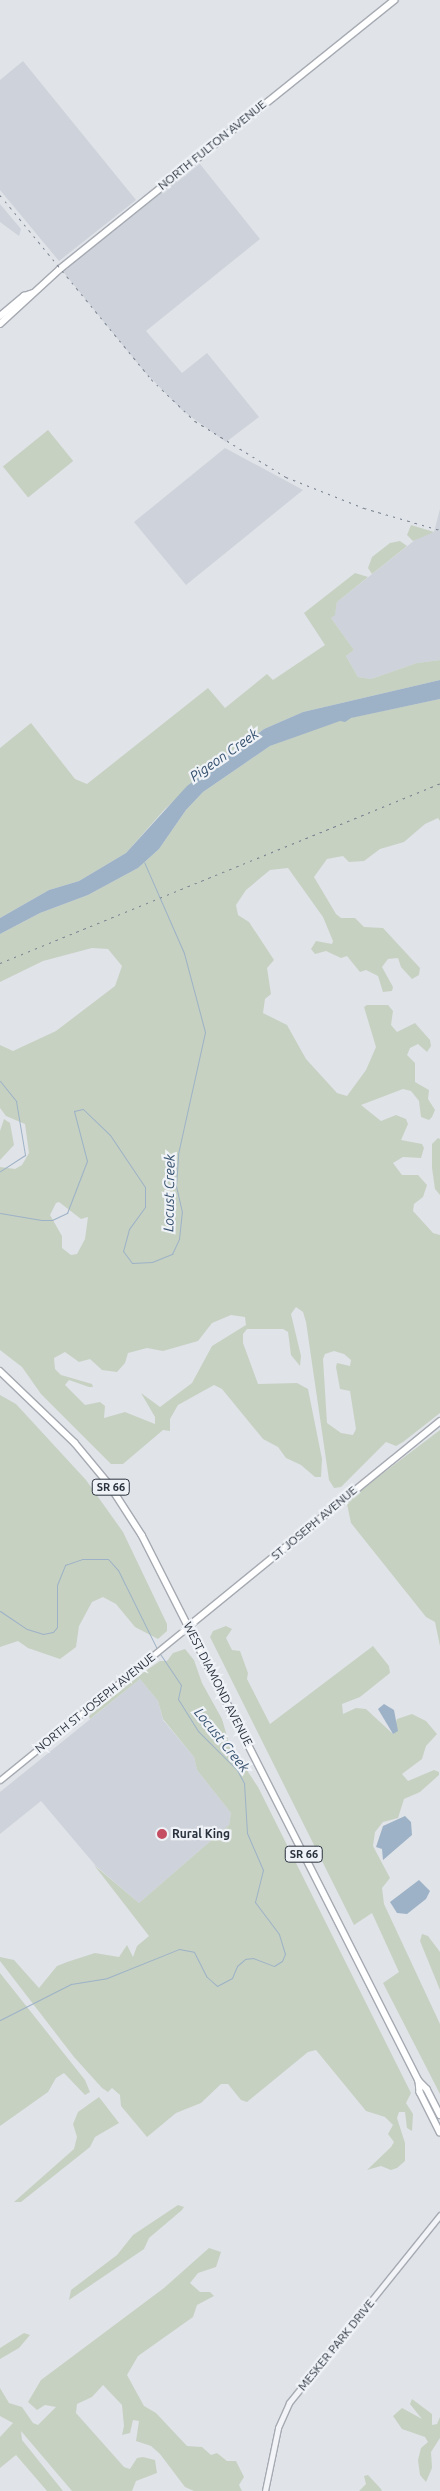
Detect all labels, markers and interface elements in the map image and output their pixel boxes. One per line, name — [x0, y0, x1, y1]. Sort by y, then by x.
street label: NORTH FULTON AVENUE — [155, 97, 269, 193]
water label: Pigeon Creek — [186, 725, 262, 785]
water label: Locust Creek — [160, 1154, 178, 1232]
road number: SR 66 — [91, 1478, 131, 1495]
street label: ST JOSEPH AVENUE — [268, 1483, 360, 1563]
street label: WEST DIAMOND AVENUE — [180, 1620, 256, 1748]
street label: NORTH ST JOSEPH AVENUE — [32, 1650, 158, 1756]
water label: Locust Creek — [191, 1704, 253, 1776]
place label: Rural King — [172, 1827, 230, 1841]
marker: Rural King — [156, 1828, 168, 1840]
road number: SR 66 — [284, 1846, 324, 1862]
street label: MESKER PARK DRIVE — [295, 2297, 377, 2393]

